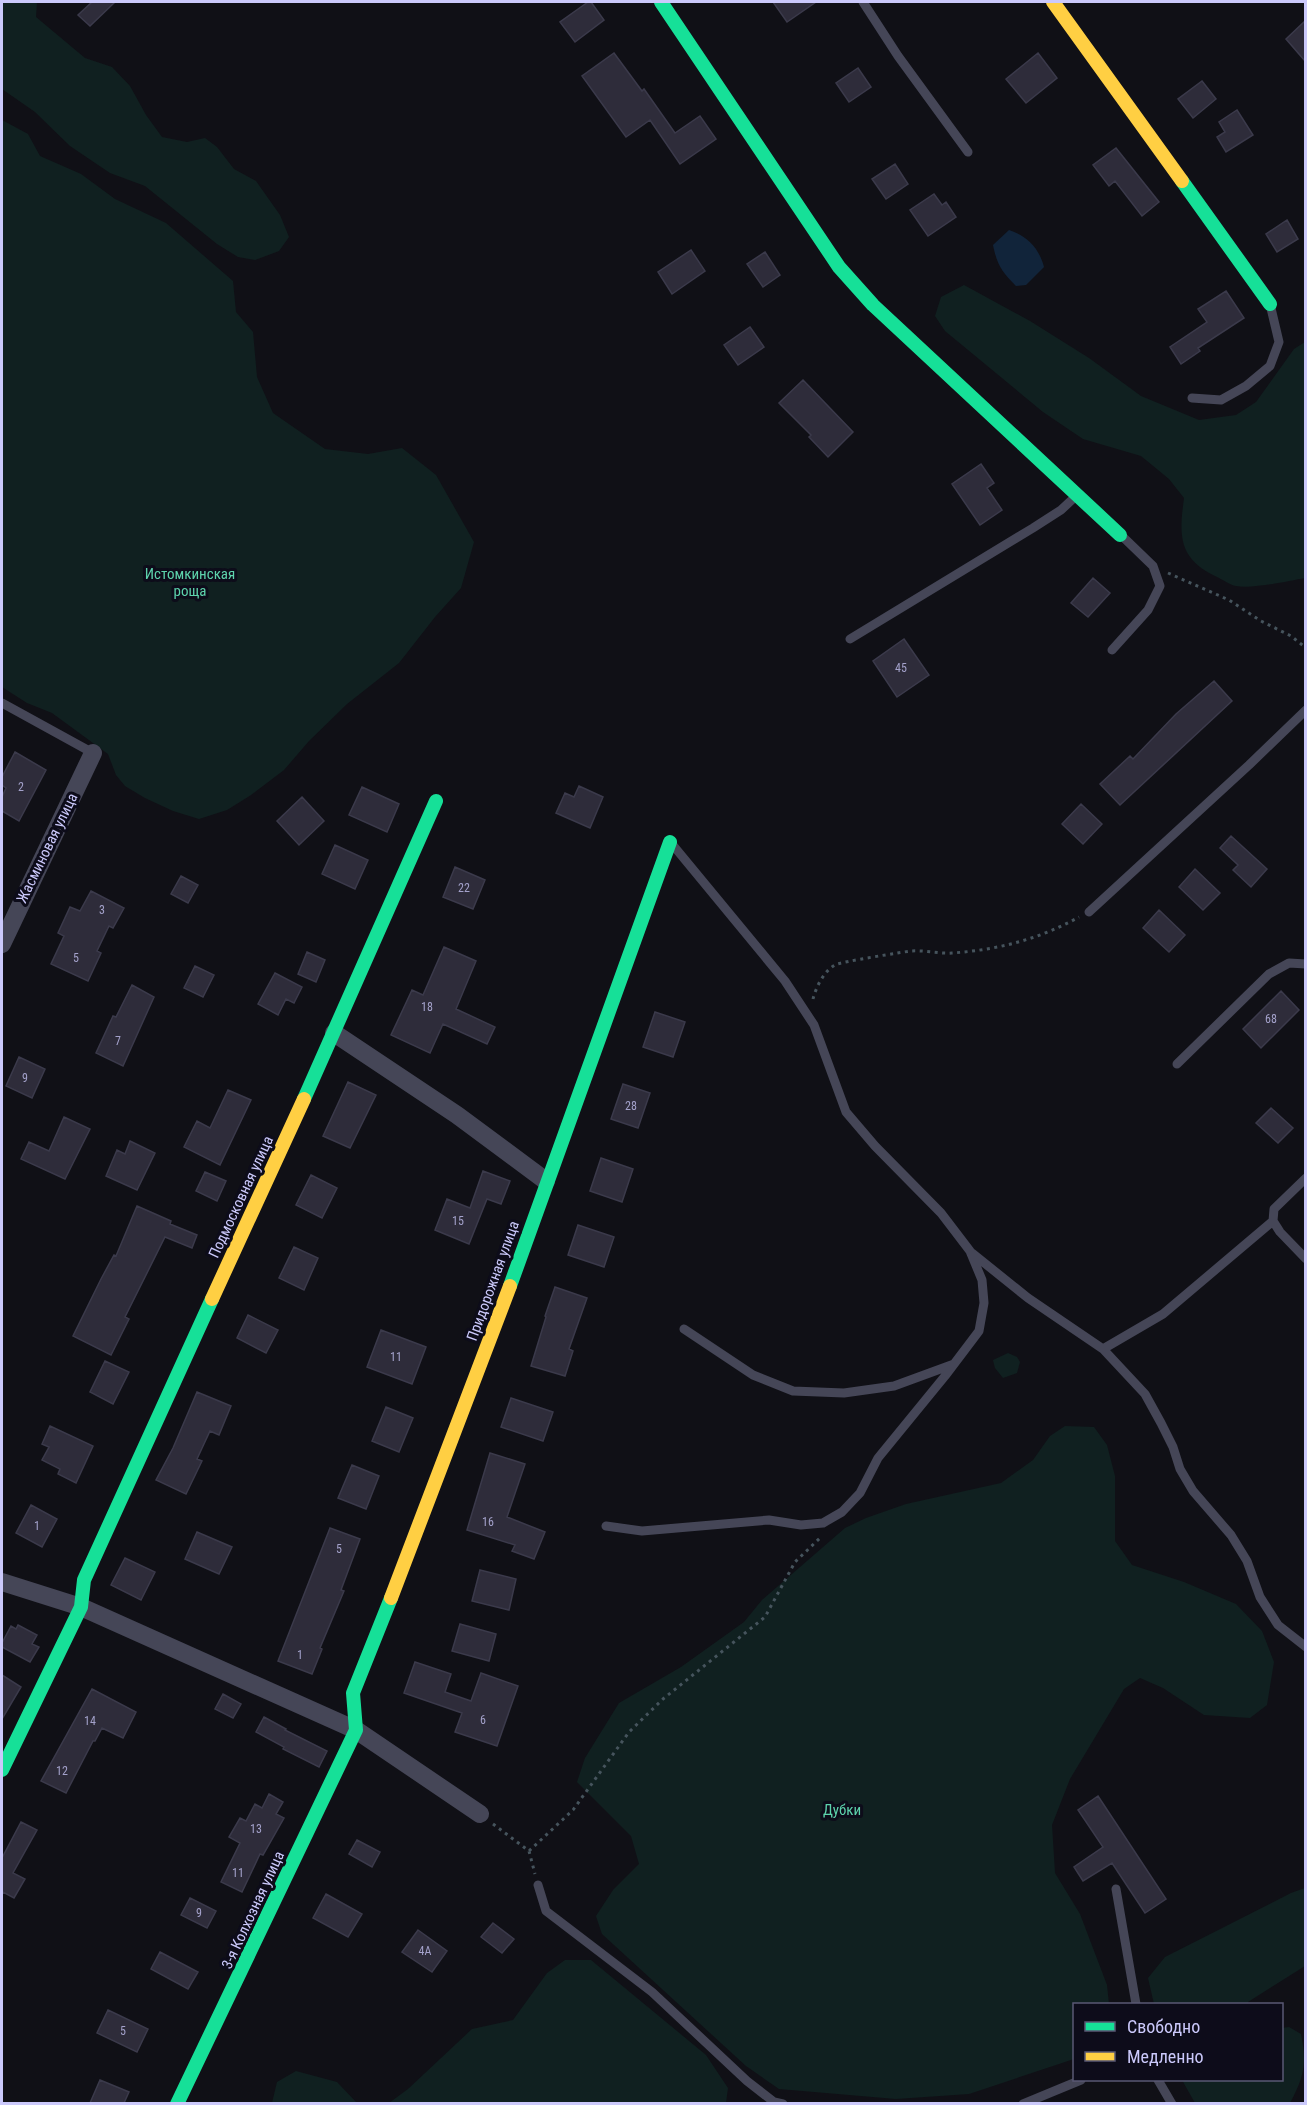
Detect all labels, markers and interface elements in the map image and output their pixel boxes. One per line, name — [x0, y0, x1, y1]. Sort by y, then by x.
park label: Истомкинская роща — [145, 565, 235, 600]
house number: 45 — [895, 661, 907, 675]
house number: 2 — [18, 780, 24, 794]
street label: Жасминовая улица — [13, 790, 81, 906]
house number: 22 — [458, 881, 470, 895]
house number: 3 — [99, 903, 105, 917]
house number: 5 — [73, 951, 79, 965]
house number: 18 — [421, 1000, 433, 1014]
house number: 68 — [1265, 1012, 1277, 1026]
house number: 7 — [115, 1034, 121, 1048]
house number: 9 — [22, 1071, 28, 1085]
house number: 28 — [625, 1099, 637, 1113]
street label: Подмосковная улица — [205, 1133, 277, 1261]
house number: 15 — [452, 1214, 464, 1228]
street label: Придорожная улица — [463, 1219, 523, 1343]
house number: 11 — [390, 1350, 402, 1364]
house number: 16 — [482, 1515, 494, 1529]
house number: 1 — [34, 1519, 40, 1533]
house number: 5 — [336, 1542, 342, 1556]
house number: 1 — [297, 1648, 303, 1662]
house number: 6 — [480, 1713, 486, 1727]
house number: 14 — [84, 1714, 96, 1728]
house number: 12 — [56, 1764, 68, 1778]
park label: Дубки — [823, 1801, 861, 1819]
house number: 13 — [250, 1822, 262, 1836]
street label: 3-я Колхозная улица — [218, 1848, 288, 1972]
house number: 11 — [232, 1866, 244, 1880]
house number: 9 — [196, 1906, 202, 1920]
house number: 4А — [419, 1944, 432, 1958]
legend — [1073, 2003, 1283, 2081]
text: Свободно — [1127, 2016, 1200, 2037]
house number: 5 — [120, 2024, 126, 2038]
text: Медленно — [1127, 2046, 1204, 2067]

